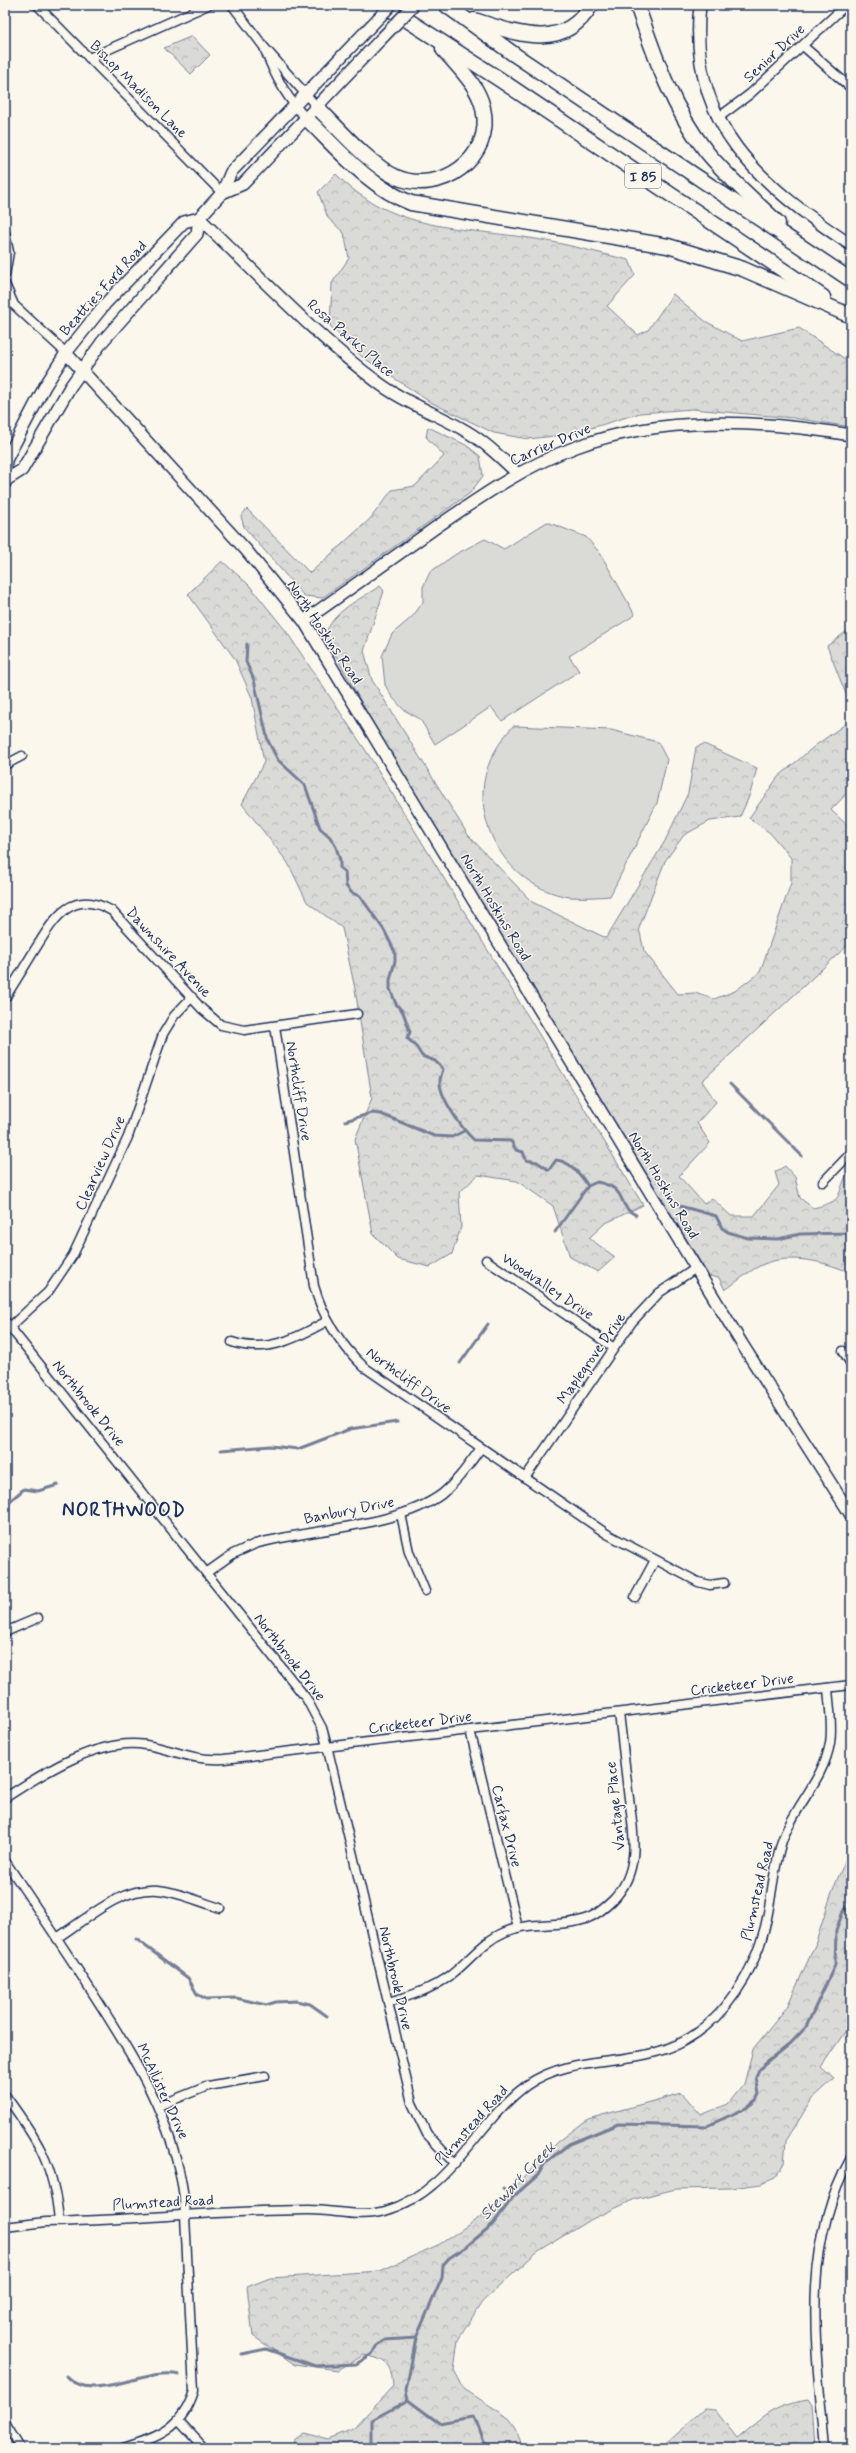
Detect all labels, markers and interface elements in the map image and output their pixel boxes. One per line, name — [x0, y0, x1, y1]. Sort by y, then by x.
street label: Senior Drive — [740, 20, 810, 87]
street label: Bishop Madison Lane — [85, 36, 192, 143]
road number: I 85 — [625, 164, 661, 188]
street label: Beatties Ford Road — [56, 237, 152, 341]
street label: Rosa Parks Place — [302, 295, 399, 382]
street label: Carrier Drive — [507, 419, 594, 471]
street label: North Hoskins Road — [282, 576, 367, 689]
street label: North Hoskins Road — [455, 850, 535, 965]
street label: Dawnshire Avenue — [121, 903, 216, 1002]
street label: Northcliff Drive — [280, 1040, 316, 1143]
street label: Clearview Drive — [71, 1113, 131, 1214]
street label: North Hoskins Road — [623, 1128, 703, 1243]
street label: Woodvalley Drive — [497, 1249, 598, 1325]
street label: Maplegrove Drive — [553, 1309, 631, 1409]
street label: Northcliff Drive — [362, 1343, 455, 1419]
street label: Northbrook Drive — [47, 1356, 130, 1451]
street label: Banbury Drive — [302, 1492, 396, 1530]
district label: NORTHWOOD — [62, 1498, 186, 1523]
street label: Northbrook Drive — [249, 1610, 330, 1706]
street label: Cricketeer Drive — [689, 1669, 795, 1701]
street label: Cricketeer Drive — [367, 1707, 473, 1739]
street label: Vantage Place — [601, 1760, 631, 1851]
street label: Carfax Drive — [486, 1783, 526, 1870]
street label: Plumstead Road — [737, 1839, 779, 1943]
street label: Northbrook Drive — [373, 1924, 417, 2032]
street label: McAllister Drive — [131, 2040, 193, 2143]
street label: Plumstead Road — [430, 2081, 513, 2170]
water label: Stewart Creek — [475, 2137, 561, 2225]
street label: Plumstead Road — [112, 2190, 214, 2216]

